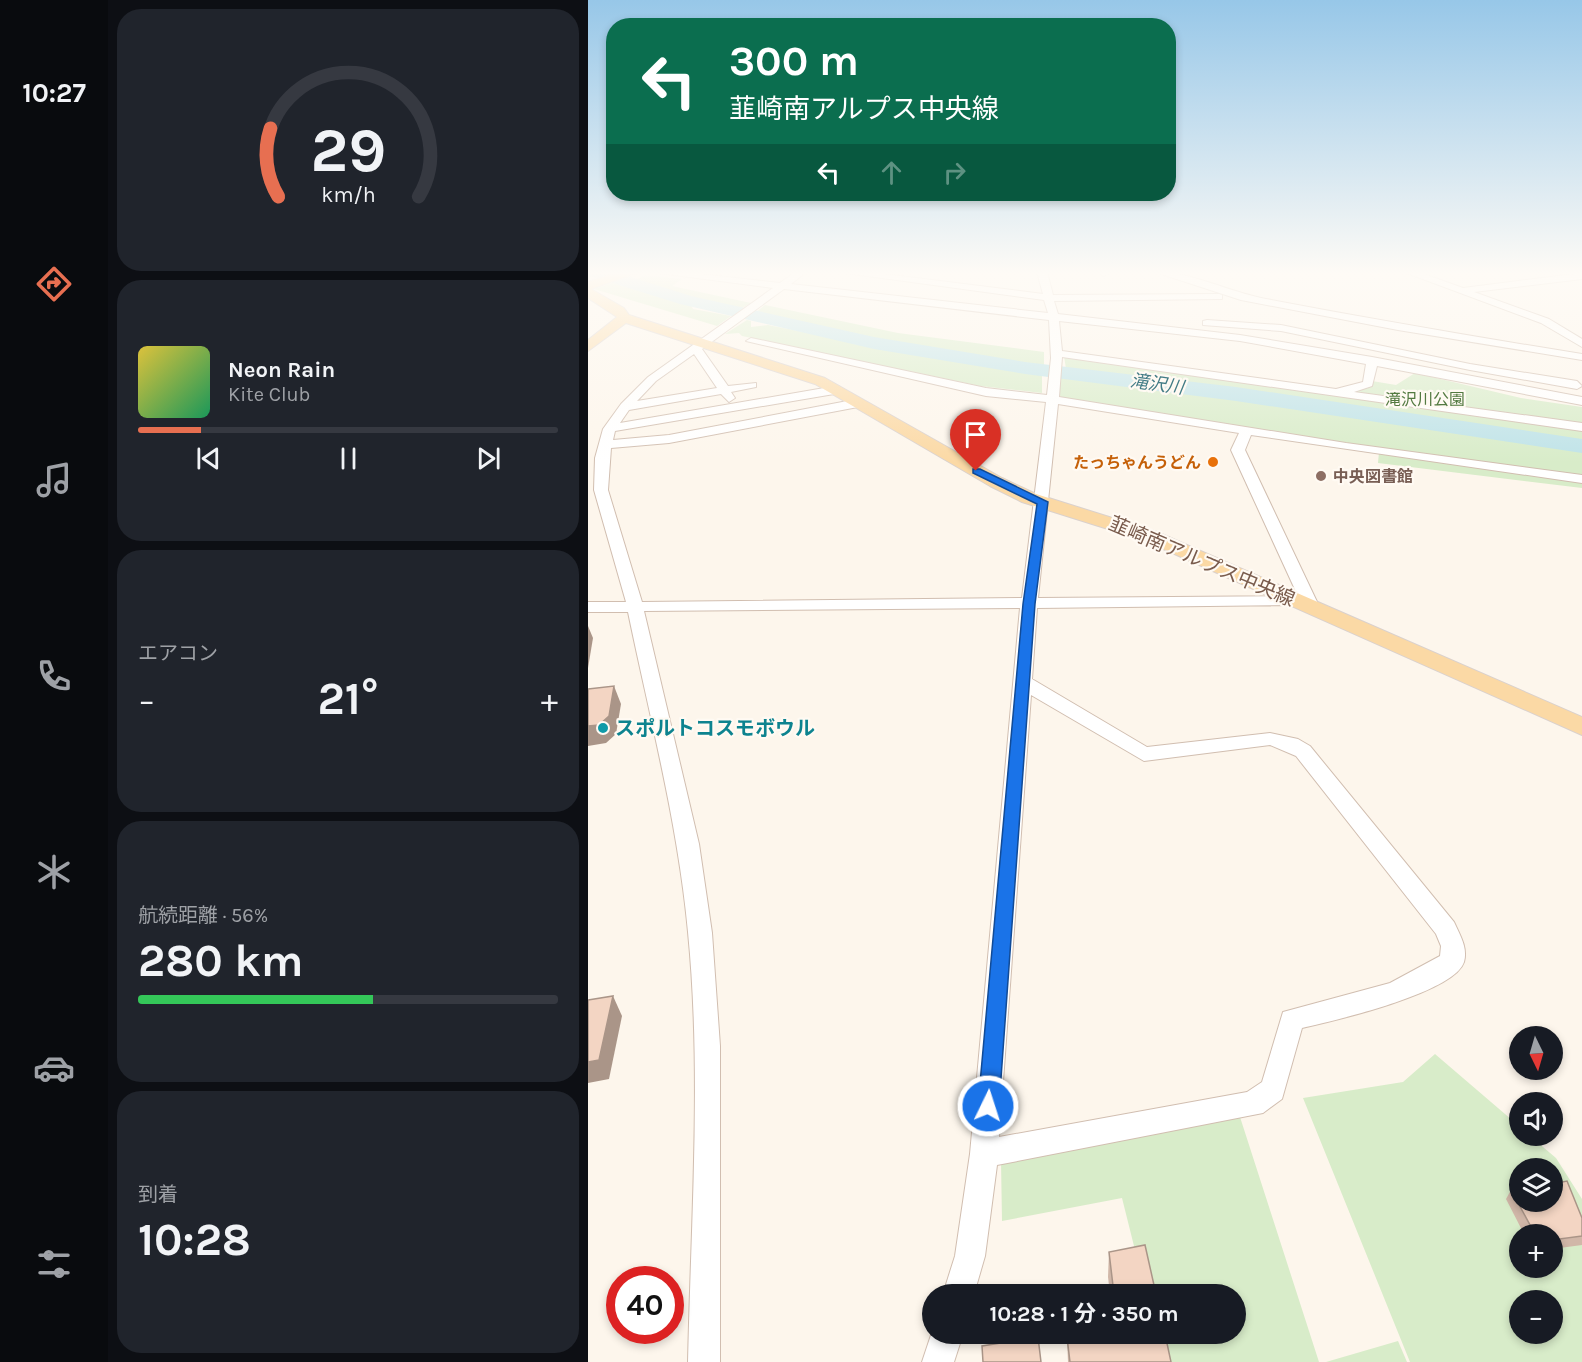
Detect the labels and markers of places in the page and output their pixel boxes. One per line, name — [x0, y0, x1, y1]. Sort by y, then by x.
pin — [950, 409, 1001, 471]
place label: たっちゃんうどん — [1073, 453, 1201, 472]
marker: たっちゃんうどん — [1206, 455, 1220, 469]
place label: 中央図書館 — [1333, 467, 1413, 486]
marker: 中央図書館 — [1314, 469, 1328, 483]
place label: スポルトコスモボウル — [615, 717, 815, 740]
marker: スポルトコスモボウル — [596, 721, 610, 735]

